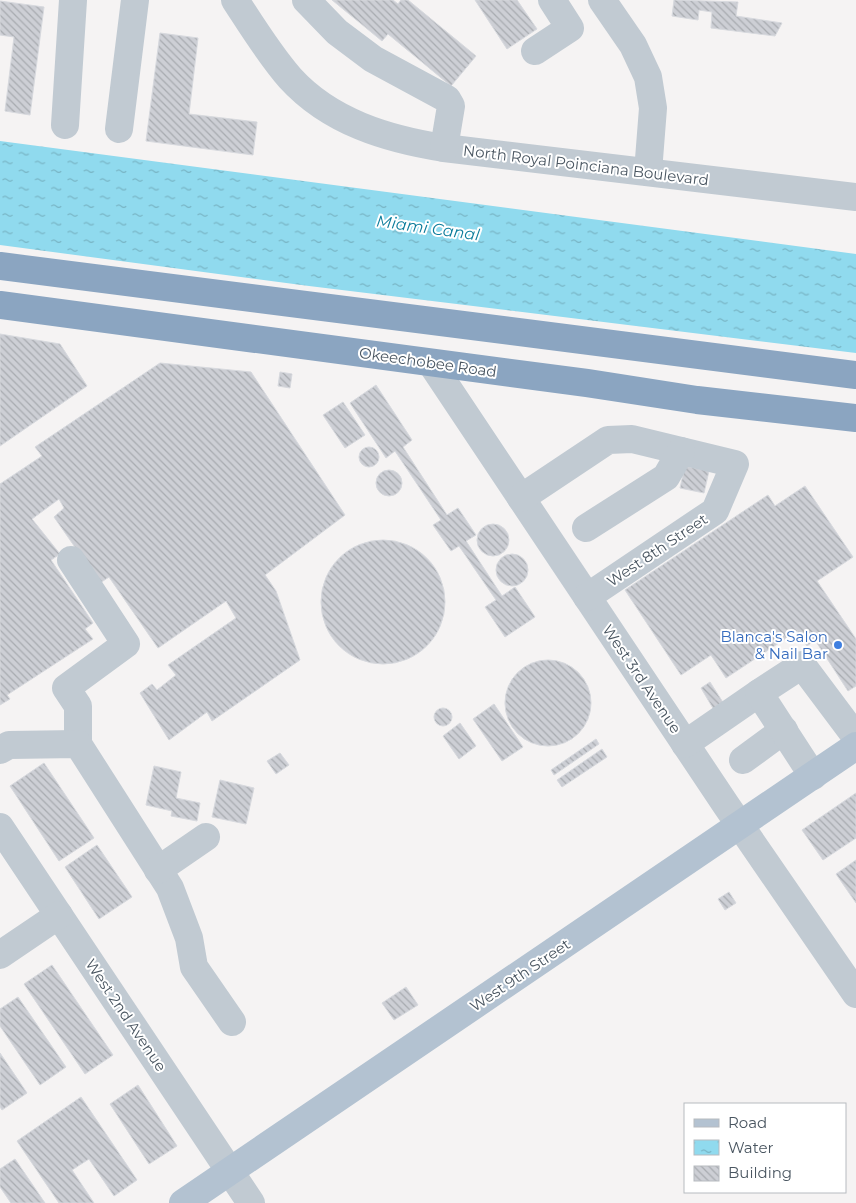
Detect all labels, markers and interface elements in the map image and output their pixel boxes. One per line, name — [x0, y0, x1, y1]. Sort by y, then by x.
street label: North Royal Poinciana Boulevard — [462, 140, 710, 190]
water label: Miami Canal — [375, 211, 481, 245]
street label: Okeechobee Road — [358, 343, 498, 381]
street label: West 8th Street — [603, 509, 711, 591]
street label: West 3rd Avenue — [599, 621, 685, 737]
place label: Blanca's Salon & Nail Bar — [720, 627, 828, 663]
marker: Blanca's Salon & Nail Bar — [832, 639, 844, 651]
street label: West 9th Street — [466, 934, 574, 1016]
street label: West 2nd Avenue — [81, 955, 171, 1075]
legend — [684, 1103, 846, 1193]
text: Road — [728, 1113, 767, 1132]
text: Water — [728, 1138, 774, 1157]
text: Building — [728, 1163, 792, 1182]

